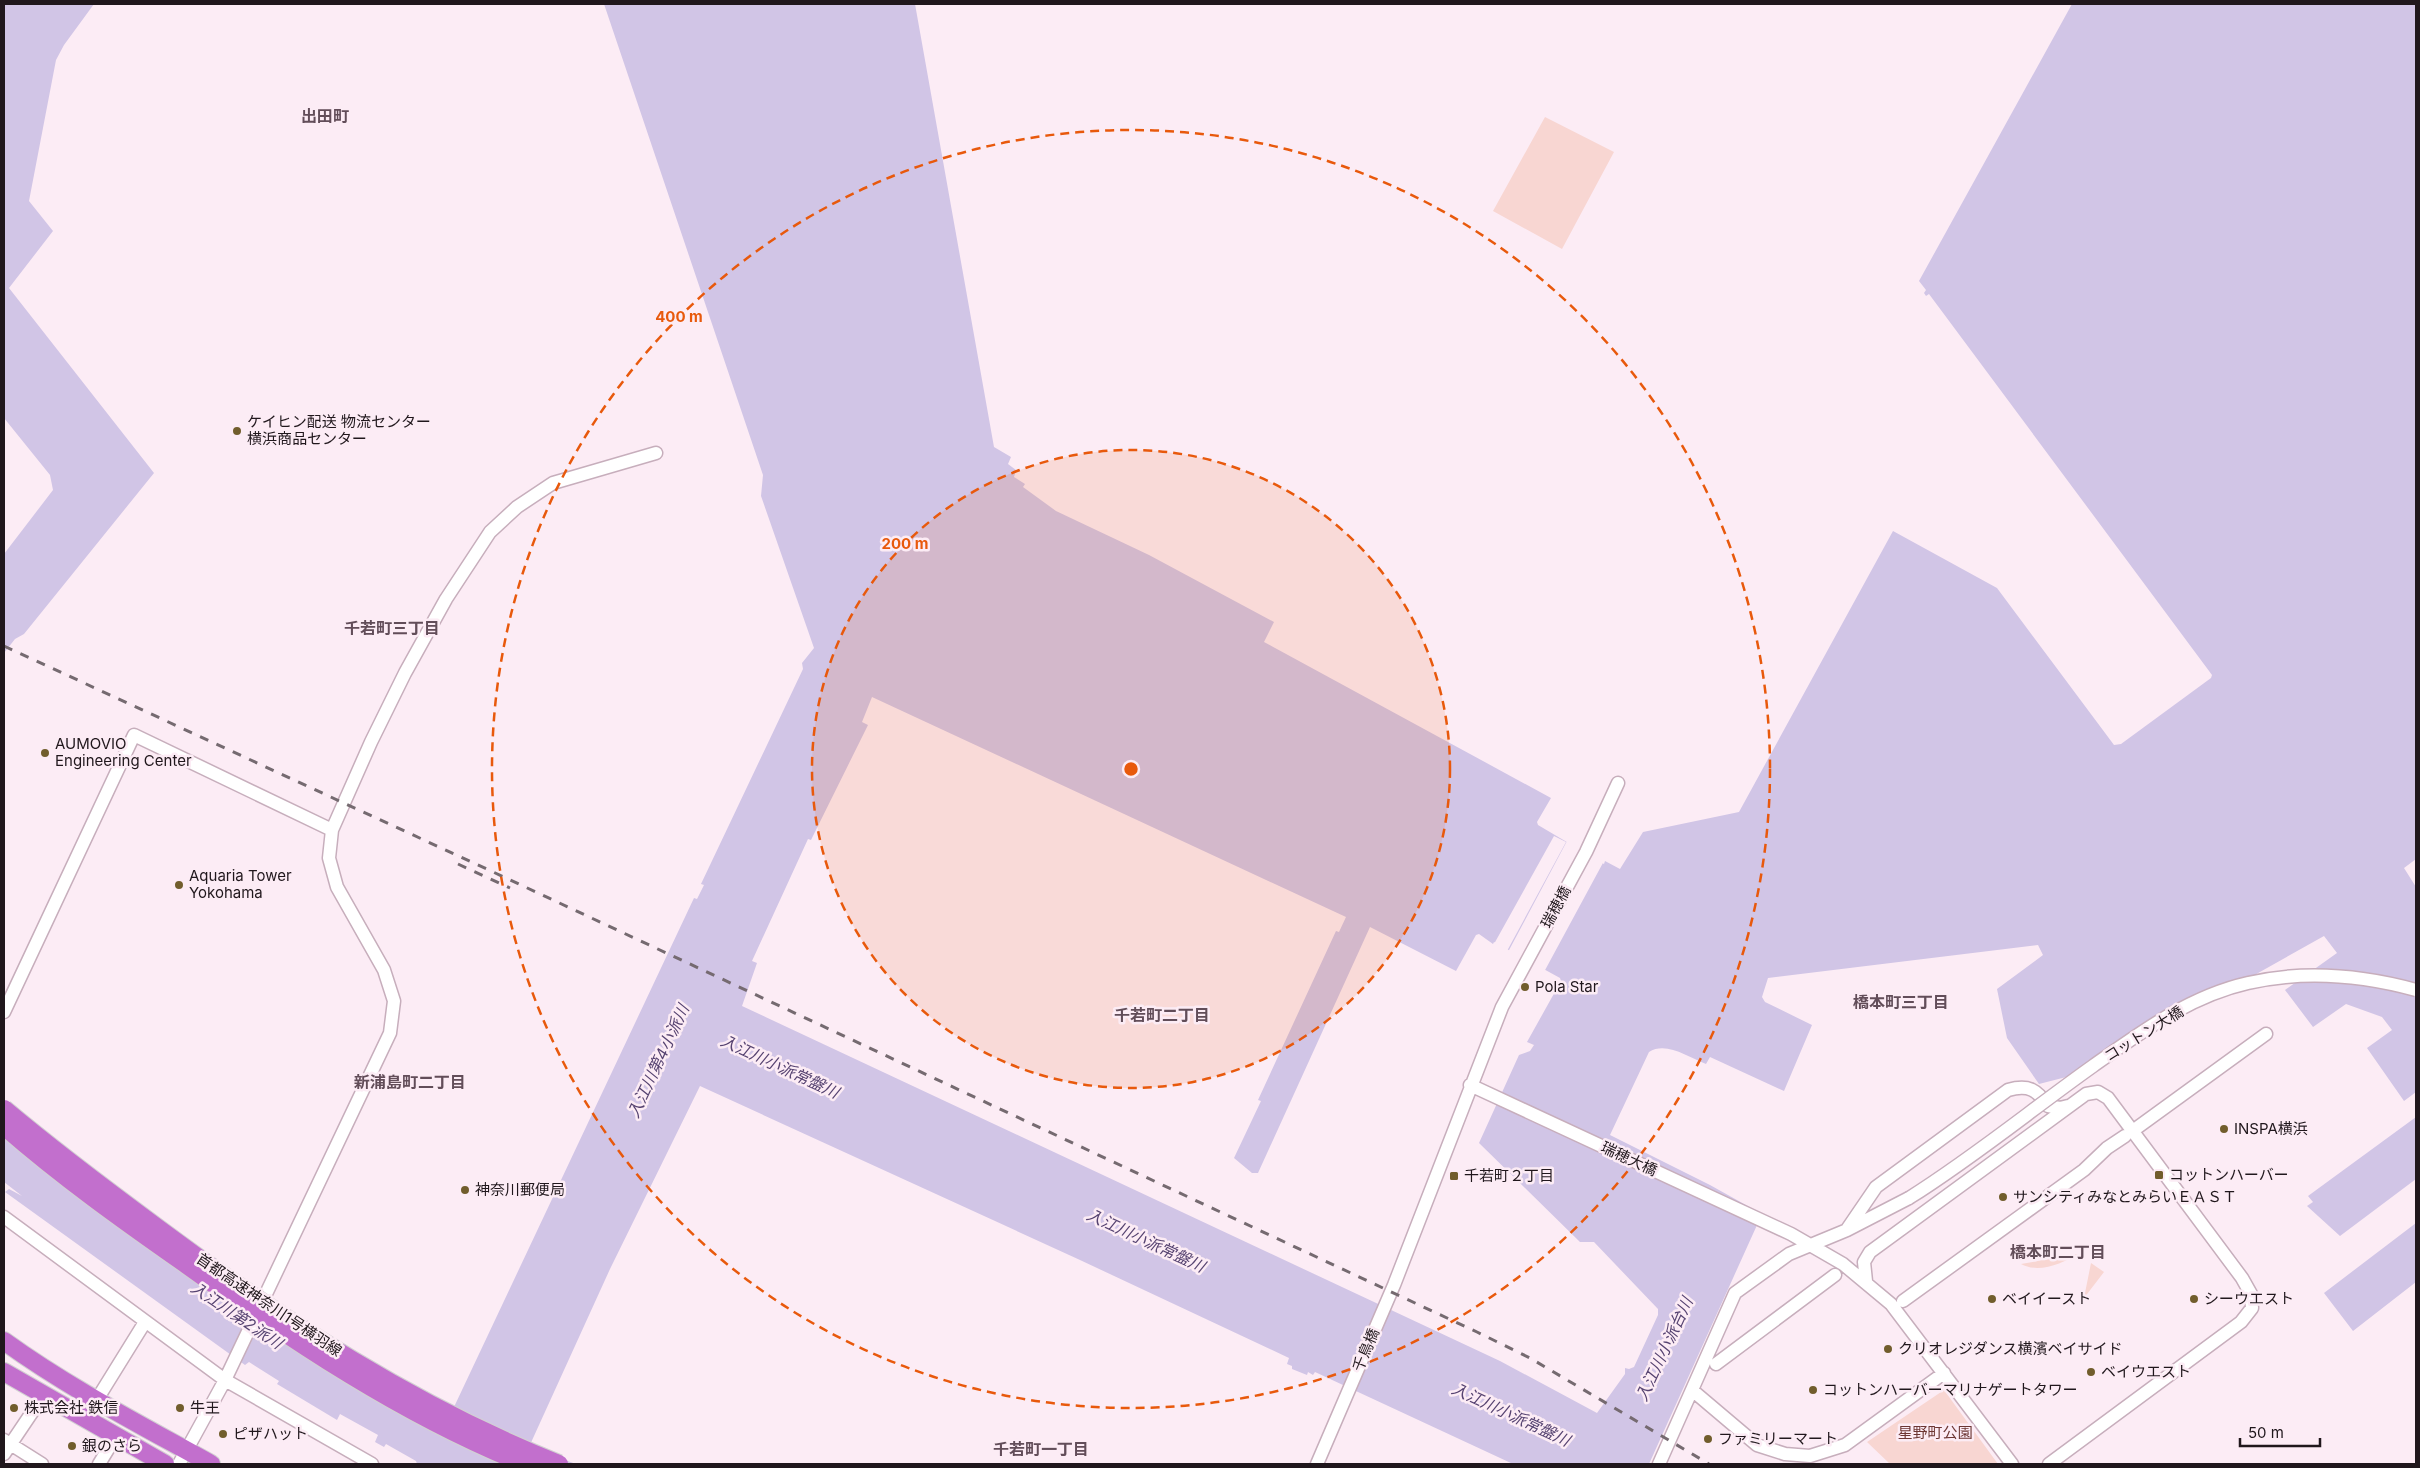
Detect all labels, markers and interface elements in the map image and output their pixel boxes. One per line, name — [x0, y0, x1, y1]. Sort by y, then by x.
district label: 出田町 — [301, 106, 349, 126]
text: 400 m — [655, 307, 703, 326]
place label: ケイヒン配送 物流センター 横浜商品センター — [247, 412, 431, 448]
marker: ケイヒン配送 物流センター 横浜商品センター — [231, 425, 243, 437]
text: 200 m — [882, 534, 928, 553]
district label: 千若町三丁目 — [344, 618, 440, 638]
place label: AUMOVIO Engineering Center — [55, 734, 192, 770]
marker: AUMOVIO Engineering Center — [39, 747, 51, 759]
centre of rings — [1122, 760, 1140, 778]
place label: Aquaria Tower Yokohama — [189, 866, 292, 902]
marker: Aquaria Tower Yokohama — [173, 879, 185, 891]
street label: 瑞穂橋 — [1537, 882, 1575, 931]
place label: Pola Star — [1535, 977, 1599, 996]
marker: Pola Star — [1519, 981, 1531, 993]
district label: 橋本町三丁目 — [1853, 992, 1949, 1012]
water label: 入江川第4小派川 — [623, 1000, 694, 1121]
street label: コットン大橋 — [2101, 1002, 2187, 1065]
district label: 千若町二丁目 — [1114, 1005, 1210, 1025]
water label: 入江川小派常盤川 — [718, 1030, 844, 1103]
district label: 新浦島町二丁目 — [354, 1072, 466, 1092]
place label: INSPA横浜 — [2234, 1119, 2308, 1138]
marker: INSPA横浜 — [2218, 1123, 2230, 1135]
street label: 瑞穂大橋 — [1598, 1137, 1660, 1180]
place label: コットンハーバー — [2169, 1165, 2289, 1184]
place label: 千若町２丁目 — [1464, 1166, 1554, 1185]
marker: コットンハーバー — [2153, 1169, 2165, 1181]
marker: 千若町２丁目 — [1448, 1170, 1460, 1182]
place label: 神奈川郵便局 — [475, 1180, 565, 1199]
marker: 神奈川郵便局 — [459, 1184, 471, 1196]
place label: サンシティみなとみらいＥＡＳＴ — [2013, 1187, 2237, 1206]
marker: サンシティみなとみらいＥＡＳＴ — [1997, 1191, 2009, 1203]
water label: 入江川小派常盤川 — [1084, 1204, 1210, 1277]
district label: 橋本町二丁目 — [2010, 1242, 2106, 1262]
street label: 首都高速神奈川1号横羽線 — [193, 1249, 346, 1360]
water label: 入江川第2派川 — [188, 1277, 288, 1354]
place label: ベイイースト — [2002, 1289, 2091, 1308]
place label: シーウエスト — [2204, 1289, 2294, 1308]
water label: 入江川小派台川 — [1631, 1292, 1698, 1404]
marker: ベイイースト — [1986, 1293, 1998, 1305]
marker: シーウエスト — [2188, 1293, 2200, 1305]
street label: 千鳥橋 — [1348, 1325, 1383, 1374]
place label: クリオレジダンス横濱ベイサイド — [1898, 1339, 2122, 1358]
marker: クリオレジダンス横濱ベイサイド — [1882, 1343, 1894, 1355]
place label: ベイウエスト — [2101, 1362, 2191, 1381]
marker: ベイウエスト — [2085, 1366, 2097, 1378]
water label: 入江川小派常盤川 — [1449, 1378, 1575, 1451]
place label: コットンハーバーマリナゲートタワー — [1823, 1380, 2078, 1399]
marker: コットンハーバーマリナゲートタワー — [1807, 1384, 1819, 1396]
place label: 株式会社 鉄信 — [24, 1398, 118, 1417]
place label: 牛王 — [190, 1398, 220, 1417]
marker: 株式会社 鉄信 — [8, 1402, 20, 1414]
marker: 牛王 — [174, 1402, 186, 1414]
scale bar — [2240, 1416, 2320, 1448]
park label: 星野町公園 — [1897, 1423, 1973, 1442]
text: 50 m — [2248, 1423, 2284, 1442]
place label: ピザハット — [233, 1424, 308, 1443]
marker: ピザハット — [217, 1428, 229, 1440]
place label: ファミリーマート — [1718, 1429, 1838, 1448]
marker: ファミリーマート — [1702, 1433, 1714, 1445]
place label: 銀のさら — [82, 1436, 142, 1455]
district label: 千若町一丁目 — [993, 1439, 1089, 1459]
marker: 銀のさら — [66, 1440, 78, 1452]

